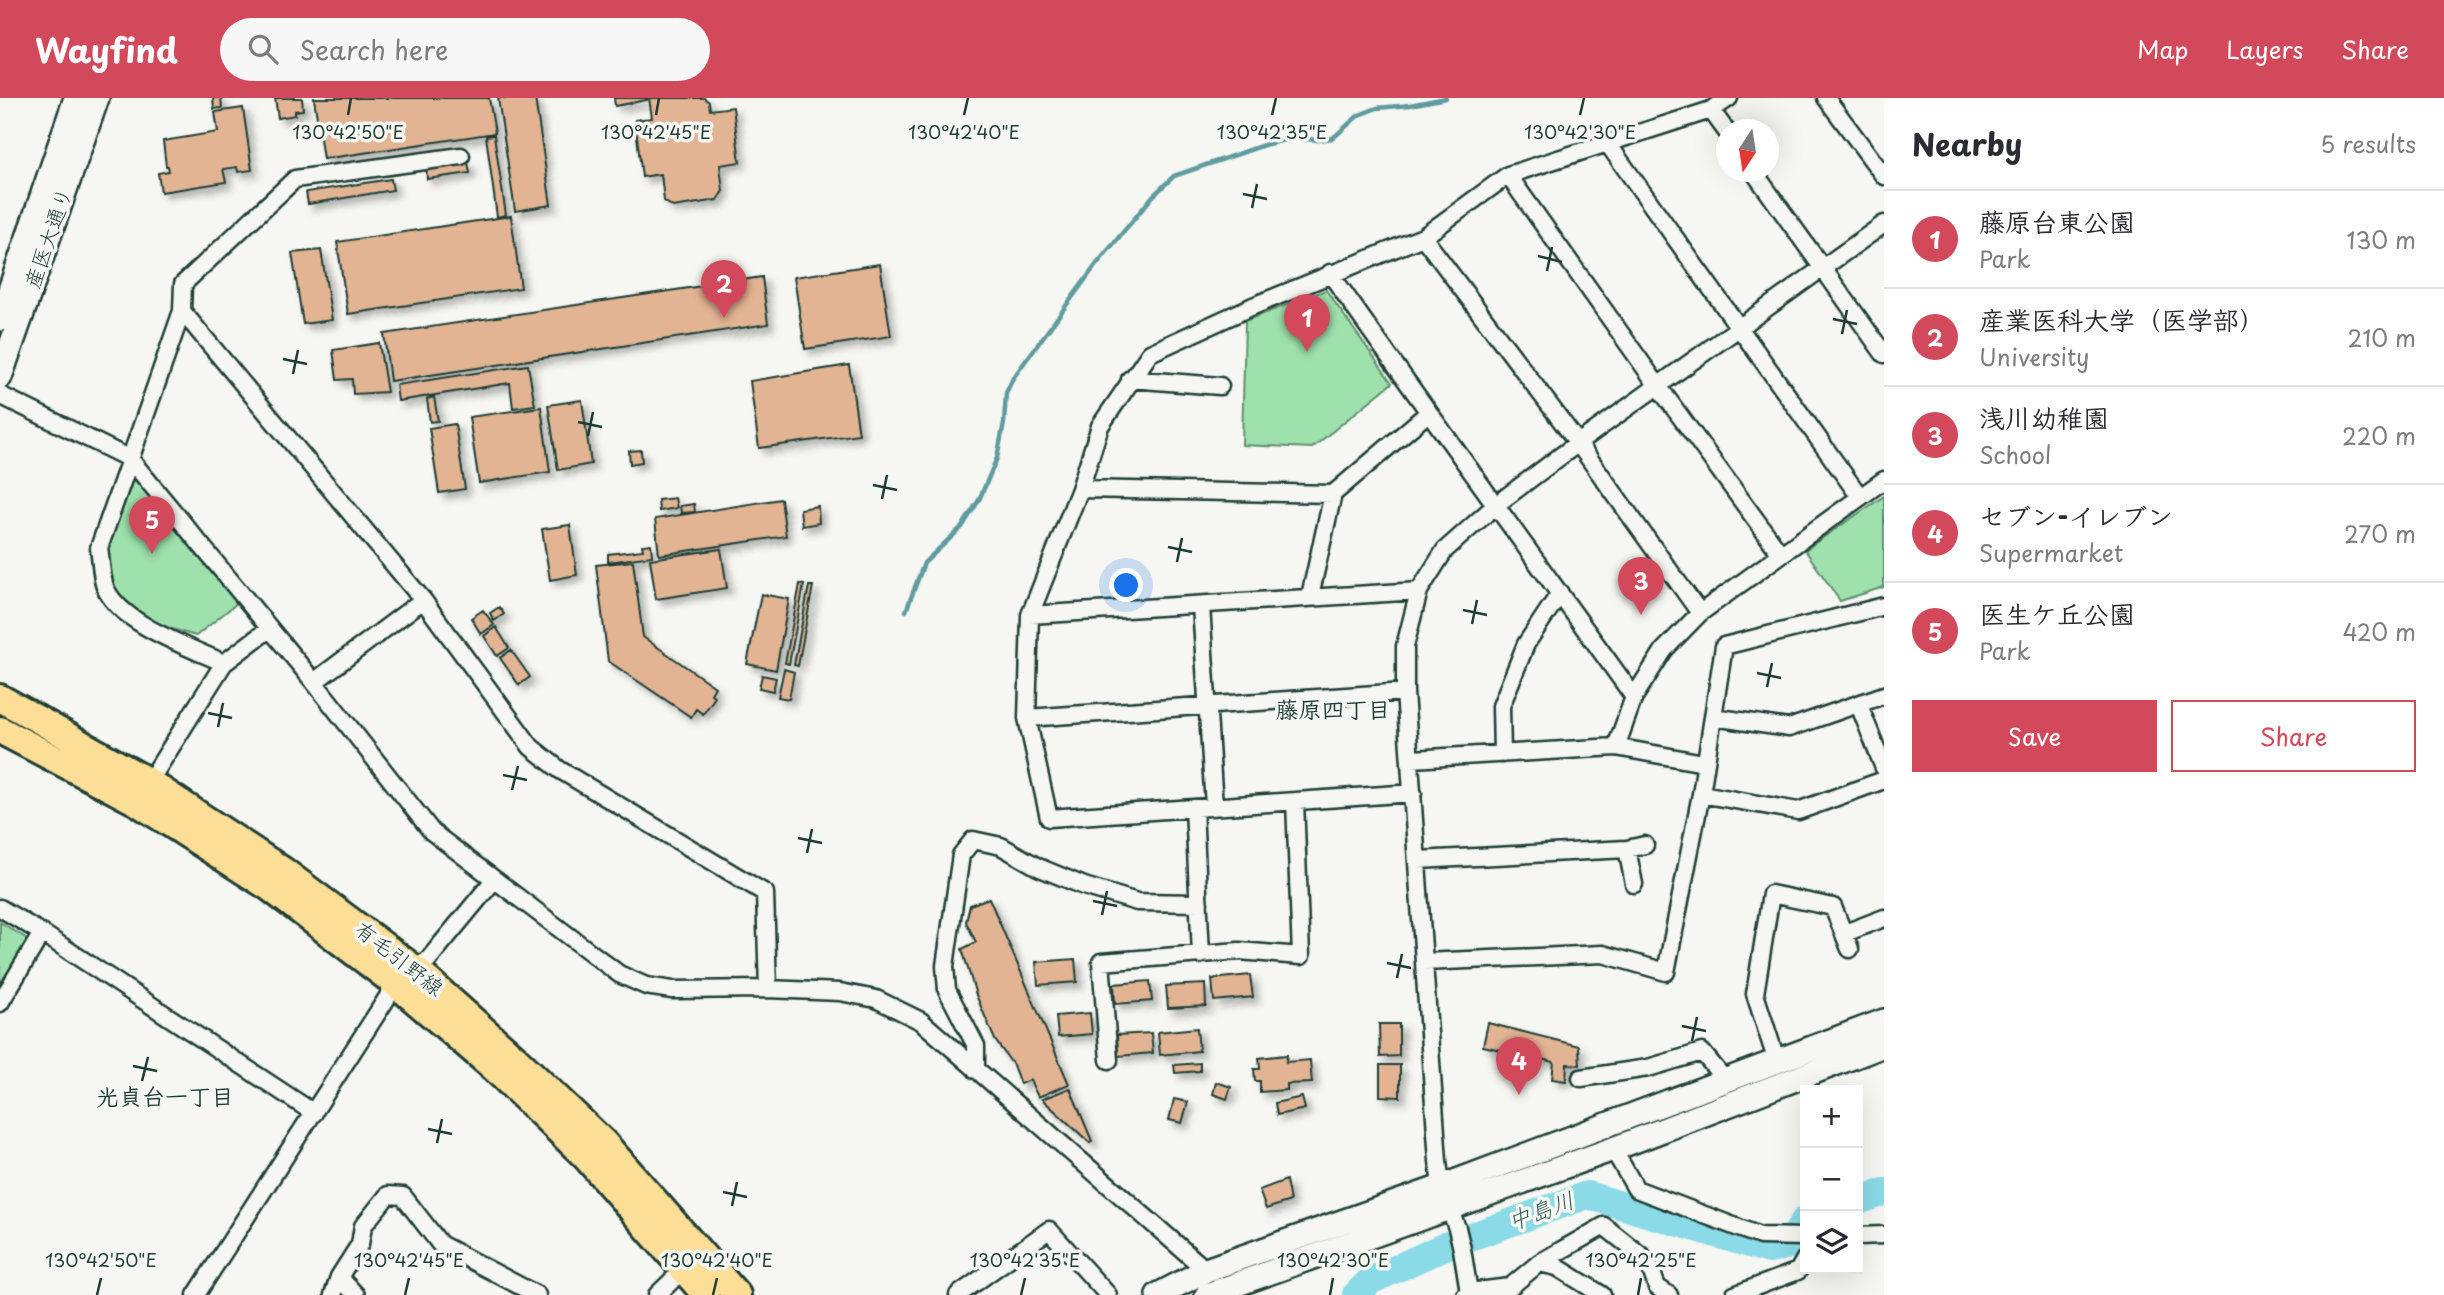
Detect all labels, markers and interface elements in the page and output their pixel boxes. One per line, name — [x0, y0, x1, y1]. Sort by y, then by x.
search box — [220, 18, 710, 81]
text: Wayfind — [35, 24, 178, 74]
icon: search — [244, 30, 282, 68]
text: Search here — [300, 30, 448, 69]
text: Map — [2137, 31, 2188, 67]
text: Layers — [2226, 31, 2303, 67]
text: Share — [2341, 31, 2409, 67]
text: 130°42'50"E — [292, 118, 404, 145]
text: 130°42'45"E — [601, 118, 711, 145]
text: 130°42'40"E — [908, 118, 1020, 145]
text: 130°42'35"E — [1217, 118, 1327, 145]
text: 130°42'30"E — [1524, 118, 1636, 145]
north arrow — [1716, 119, 1779, 182]
text: Nearby — [1912, 121, 2022, 166]
text: 5 results — [2320, 126, 2416, 161]
street label: 産医大通り — [15, 183, 79, 292]
text: 藤原台東公園 — [1979, 202, 2135, 241]
text: 1 — [1930, 222, 1941, 257]
text: 130 m — [2346, 222, 2416, 257]
text: Park — [1979, 241, 2030, 276]
pin: 2 — [701, 260, 747, 318]
pin: 1 — [1284, 294, 1330, 352]
text: 産業医科大学（医学部） — [1979, 300, 2265, 339]
text: 2 — [1927, 320, 1943, 355]
text: 210 m — [2348, 320, 2416, 355]
text: University — [1979, 339, 2089, 374]
text: 浅川幼稚園 — [1979, 398, 2109, 437]
text: 3 — [1927, 418, 1943, 453]
text: 220 m — [2342, 418, 2416, 453]
text: School — [1979, 437, 2051, 472]
pin: 5 — [129, 496, 175, 554]
text: セブン-イレブン — [1979, 496, 2173, 535]
text: 4 — [1927, 516, 1943, 551]
text: 270 m — [2344, 516, 2416, 551]
text: Supermarket — [1979, 535, 2123, 570]
pin: 3 — [1618, 557, 1664, 615]
your location — [1109, 568, 1143, 602]
text: 医生ケ丘公園 — [1979, 594, 2135, 633]
text: 5 — [1928, 614, 1942, 649]
text: 420 m — [2342, 614, 2416, 649]
text: Park — [1979, 633, 2030, 668]
district label: 藤原四丁目 — [1276, 691, 1391, 726]
button: Save — [1912, 700, 2157, 772]
button: Share — [2171, 700, 2416, 772]
street label: 有毛引野線 — [349, 912, 451, 1002]
pin: 4 — [1496, 1037, 1542, 1095]
district label: 光貞台一丁目 — [96, 1078, 234, 1113]
map controls — [1800, 1085, 1863, 1274]
button: + — [1800, 1085, 1863, 1148]
button: − — [1800, 1148, 1863, 1211]
water label: 中島川 — [1502, 1181, 1579, 1238]
button: layers — [1800, 1211, 1863, 1274]
text: 130°42'50"E — [45, 1246, 157, 1273]
text: 130°42'45"E — [354, 1246, 464, 1273]
text: 130°42'40"E — [661, 1246, 773, 1273]
text: 130°42'35"E — [970, 1246, 1080, 1273]
text: 130°42'30"E — [1277, 1246, 1389, 1273]
text: 130°42'25"E — [1585, 1246, 1697, 1273]

